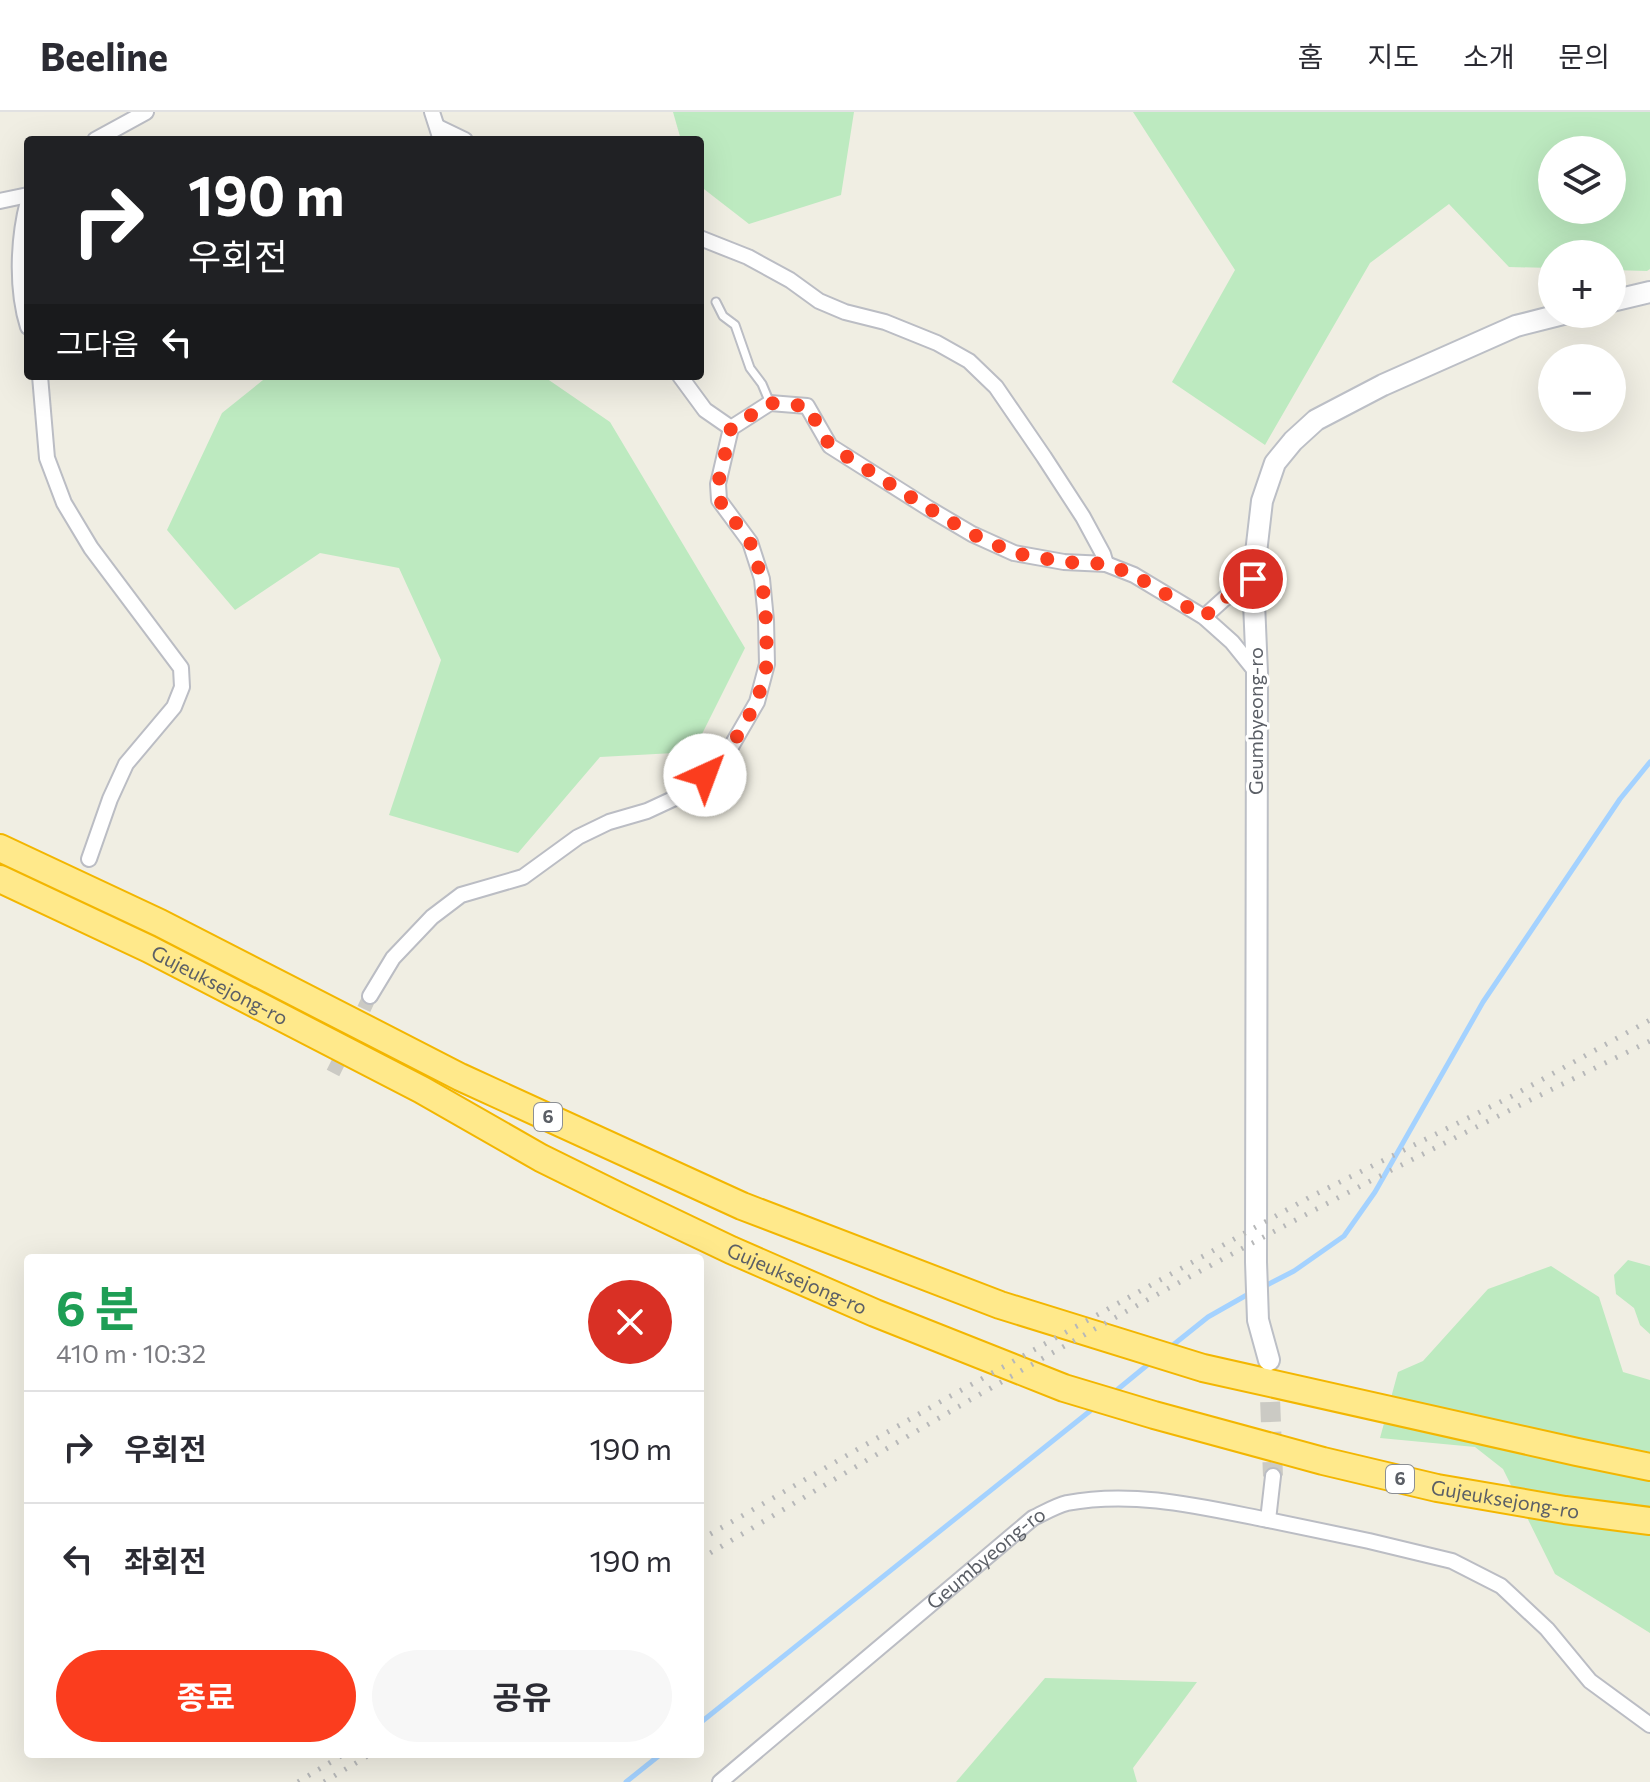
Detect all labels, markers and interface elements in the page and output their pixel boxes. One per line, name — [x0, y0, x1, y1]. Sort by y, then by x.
text: Beeline — [40, 32, 168, 79]
text: 홈 — [1298, 39, 1323, 73]
text: 지도 — [1367, 39, 1419, 73]
text: 소개 — [1463, 39, 1514, 73]
text: 문의 — [1558, 39, 1610, 73]
map controls — [1538, 136, 1626, 432]
button: layers — [1538, 136, 1626, 224]
text: 190 m — [188, 159, 345, 228]
icon: right — [56, 168, 160, 272]
text: 우회전 — [188, 233, 287, 277]
button: + — [1538, 240, 1626, 328]
icon: left — [155, 320, 199, 364]
text: 그다음 — [56, 324, 139, 361]
button: − — [1538, 344, 1626, 432]
pin — [1219, 545, 1287, 613]
icon: arrive — [1231, 557, 1275, 601]
street label: Geumbyeong-ro — [1243, 647, 1267, 795]
position arrow — [663, 733, 747, 817]
street label: Gujeuksejong-ro — [148, 939, 292, 1030]
road number: 6 — [534, 1103, 562, 1131]
street label: Gujeuksejong-ro — [724, 1237, 871, 1319]
text: 6 분 — [56, 1277, 139, 1336]
button: close — [588, 1280, 672, 1364]
text: 410 m · 10:32 — [56, 1337, 206, 1368]
icon: right — [56, 1425, 100, 1469]
text: 우회전 — [124, 1429, 207, 1466]
text: 190 m — [589, 1429, 672, 1466]
road number: 6 — [1386, 1465, 1414, 1493]
street label: Gujeuksejong-ro — [1429, 1474, 1581, 1523]
street label: Geumbyeong-ro — [921, 1501, 1049, 1614]
icon: left — [56, 1537, 100, 1581]
text: 좌회전 — [124, 1541, 207, 1578]
text: 190 m — [589, 1541, 672, 1578]
button: 종료 — [56, 1650, 356, 1742]
button: 공유 — [372, 1650, 672, 1742]

